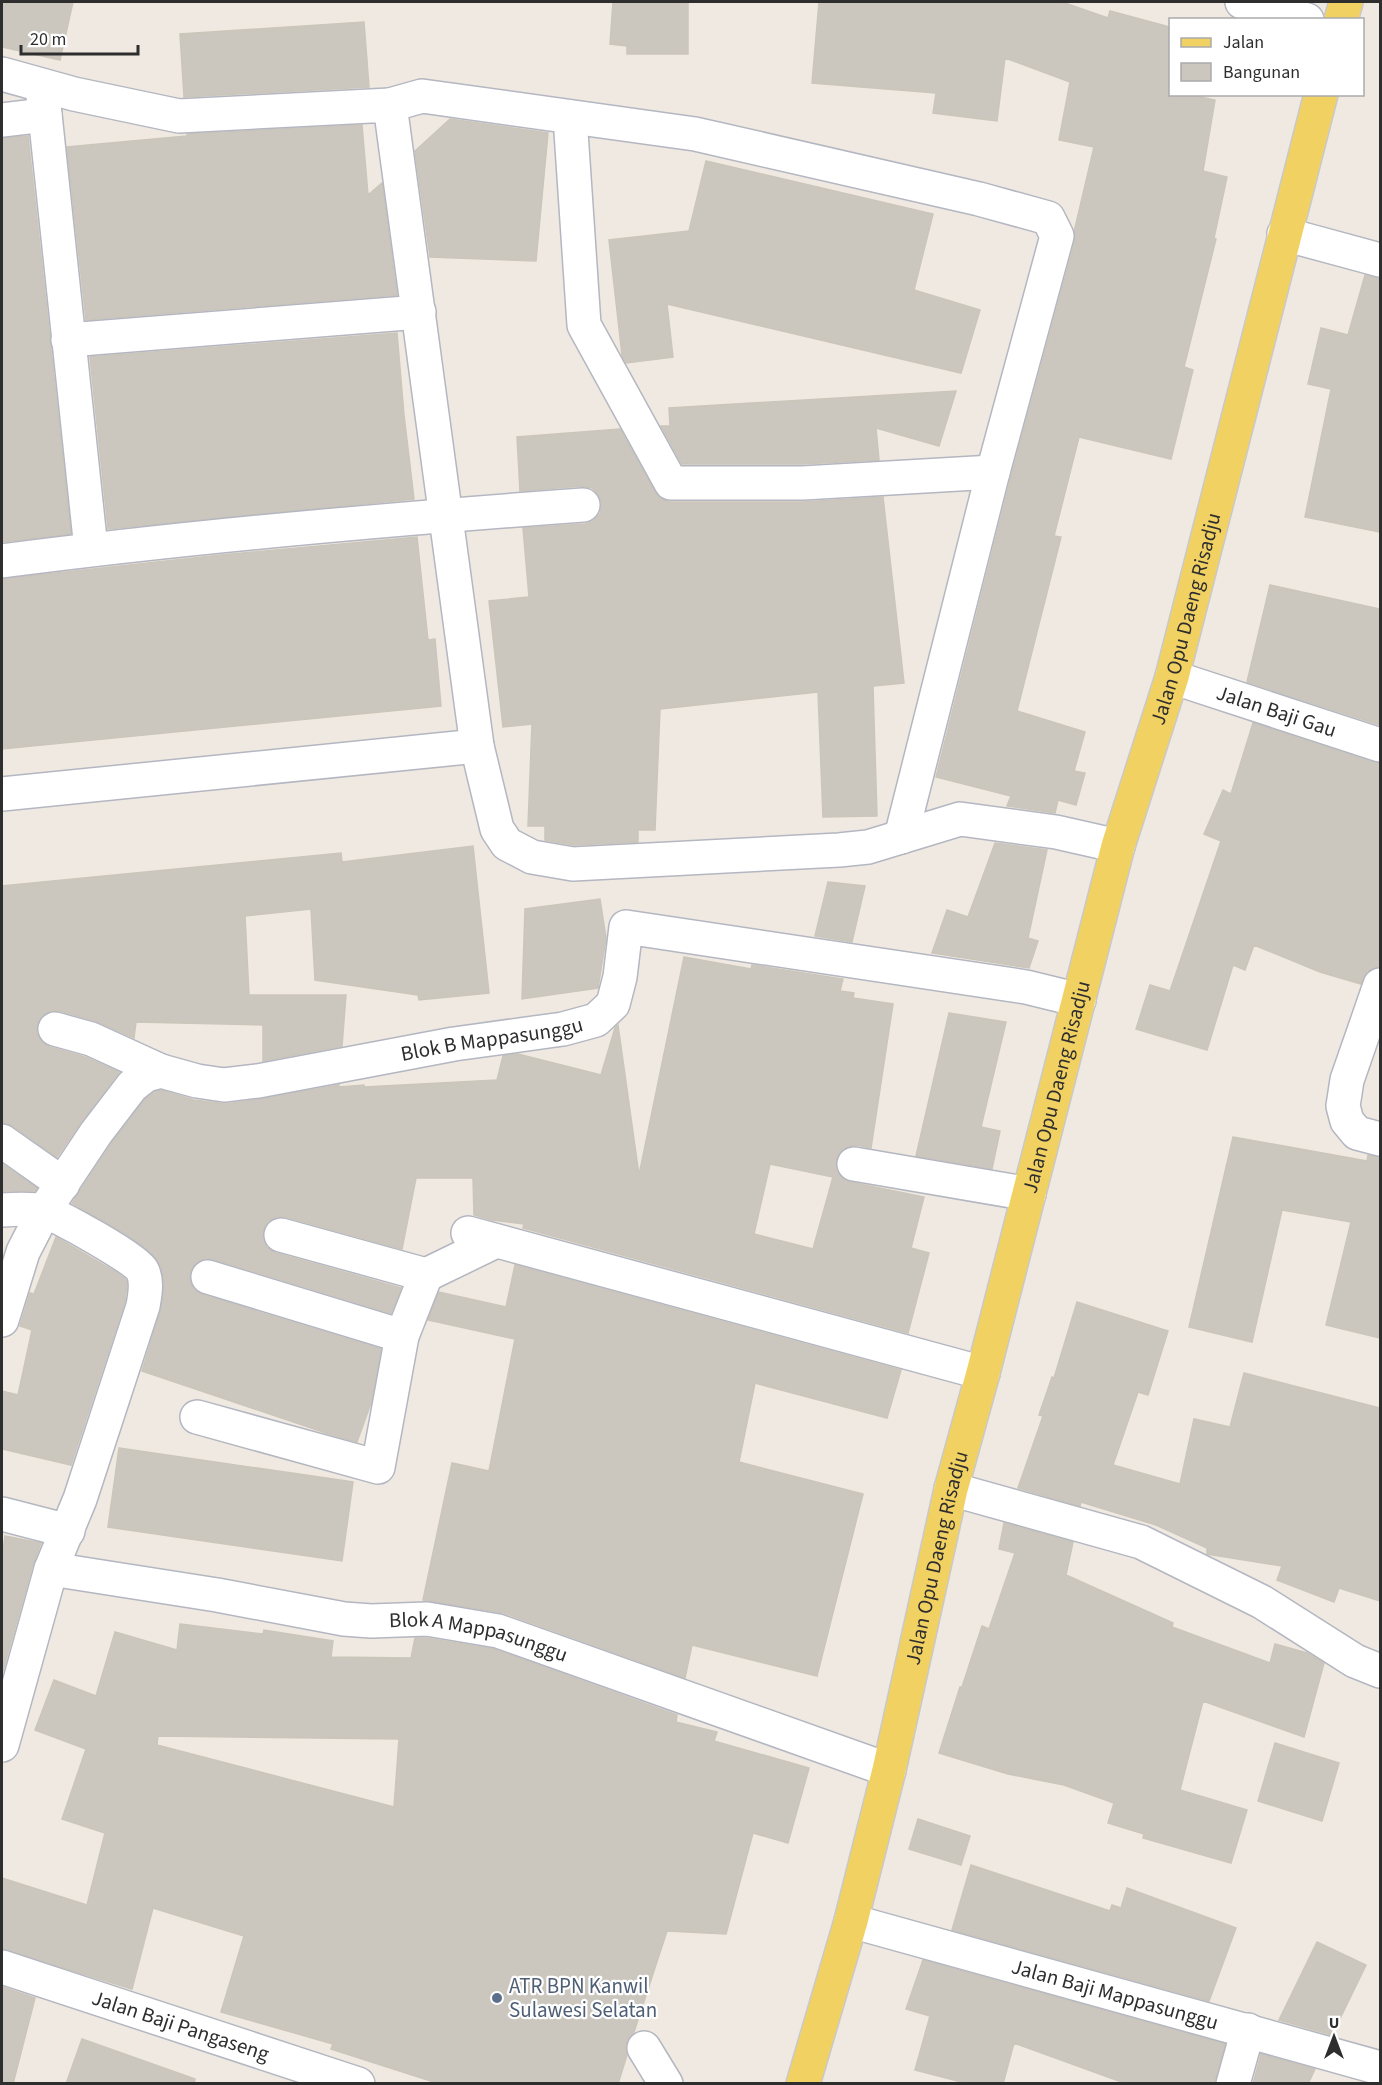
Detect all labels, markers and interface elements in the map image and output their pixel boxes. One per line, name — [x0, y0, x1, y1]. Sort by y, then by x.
scale bar — [21, 18, 138, 56]
legend — [1169, 18, 1364, 96]
text: 20 m — [30, 27, 66, 52]
text: Jalan — [1223, 30, 1264, 55]
text: Bangunan — [1223, 60, 1300, 85]
street label: Jalan Opu Daeng Risadju — [1143, 509, 1228, 729]
street label: Jalan Baji Gau — [1213, 678, 1341, 745]
street label: Jalan Opu Daeng Risadju — [1015, 977, 1098, 1197]
street label: Blok B Mappasunggu — [398, 1009, 586, 1069]
street label: Jalan Opu Daeng Risadju — [898, 1447, 976, 1668]
street label: Blok A Mappasunggu — [389, 1604, 572, 1670]
street label: Jalan Baji Mappasunggu — [1008, 1951, 1222, 2037]
place label: ATR BPN Kanwil Sulawesi Selatan — [509, 1971, 657, 2025]
street label: Jalan Baji Pangaseng — [88, 1983, 274, 2069]
marker: ATR BPN Kanwil Sulawesi Selatan — [490, 1991, 504, 2005]
north arrow — [1304, 2007, 1364, 2067]
text: U — [1329, 2012, 1339, 2034]

